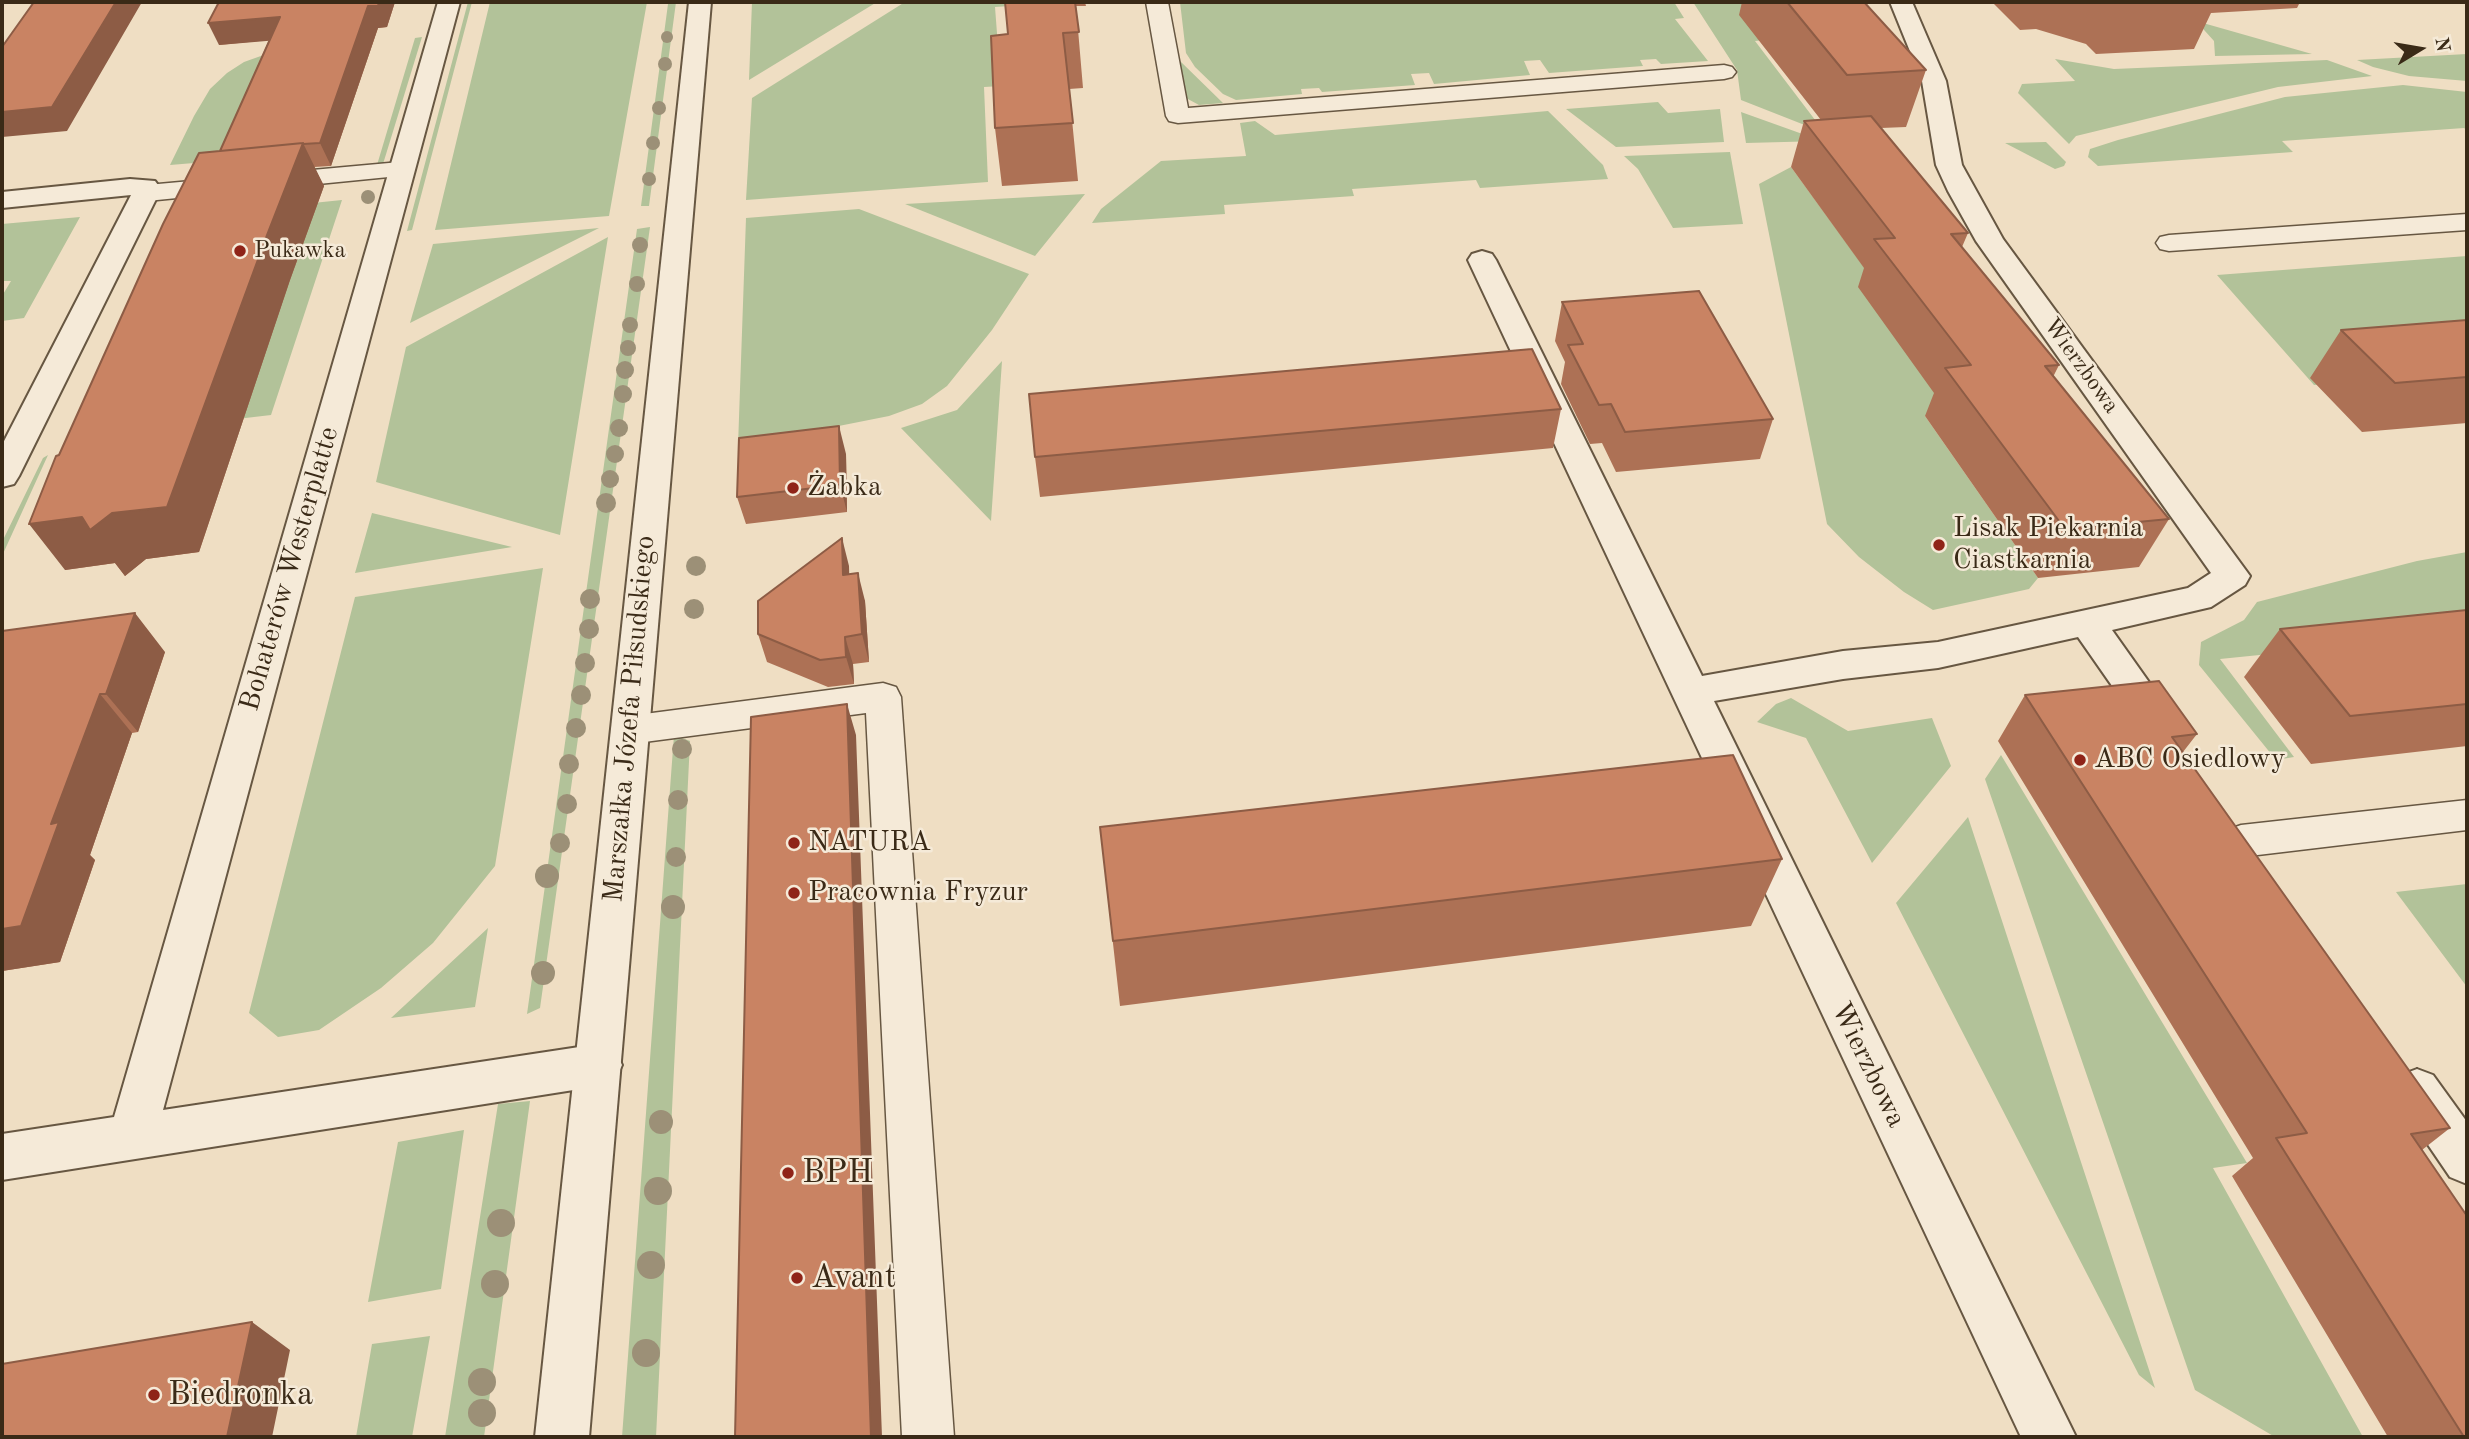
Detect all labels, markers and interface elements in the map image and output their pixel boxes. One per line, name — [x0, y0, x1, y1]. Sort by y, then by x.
north arrow — [2385, 14, 2455, 84]
text: N — [2430, 36, 2452, 54]
place label: Pukawka — [254, 237, 346, 265]
marker: Pukawka — [232, 243, 248, 259]
street label: Wierzbowa — [2037, 313, 2125, 419]
street label: Bohaterów Westerplatte — [233, 423, 347, 715]
place label: Żabka — [807, 471, 882, 505]
marker: Żabka — [785, 480, 801, 496]
place label: Lisak Piekarnia Ciastkarnia — [1953, 512, 2144, 578]
street label: Marszałka Józefa Piłsudskiego — [597, 534, 663, 904]
marker: Lisak Piekarnia Ciastkarnia — [1931, 537, 1947, 553]
place label: ABC Osiedlowy — [2094, 743, 2286, 777]
marker: ABC Osiedlowy — [2072, 752, 2088, 768]
place label: NATURA — [808, 826, 931, 860]
marker: NATURA — [786, 835, 802, 851]
place label: Pracownia Fryzur — [808, 876, 1028, 910]
marker: Pracownia Fryzur — [786, 885, 802, 901]
street label: Wierzbowa — [1823, 997, 1913, 1133]
place label: BPH — [802, 1153, 873, 1193]
marker: BPH — [780, 1165, 796, 1181]
place label: Avant — [811, 1258, 896, 1298]
marker: Avant — [789, 1270, 805, 1286]
place label: Biedronka — [168, 1375, 313, 1415]
marker: Biedronka — [146, 1387, 162, 1403]

